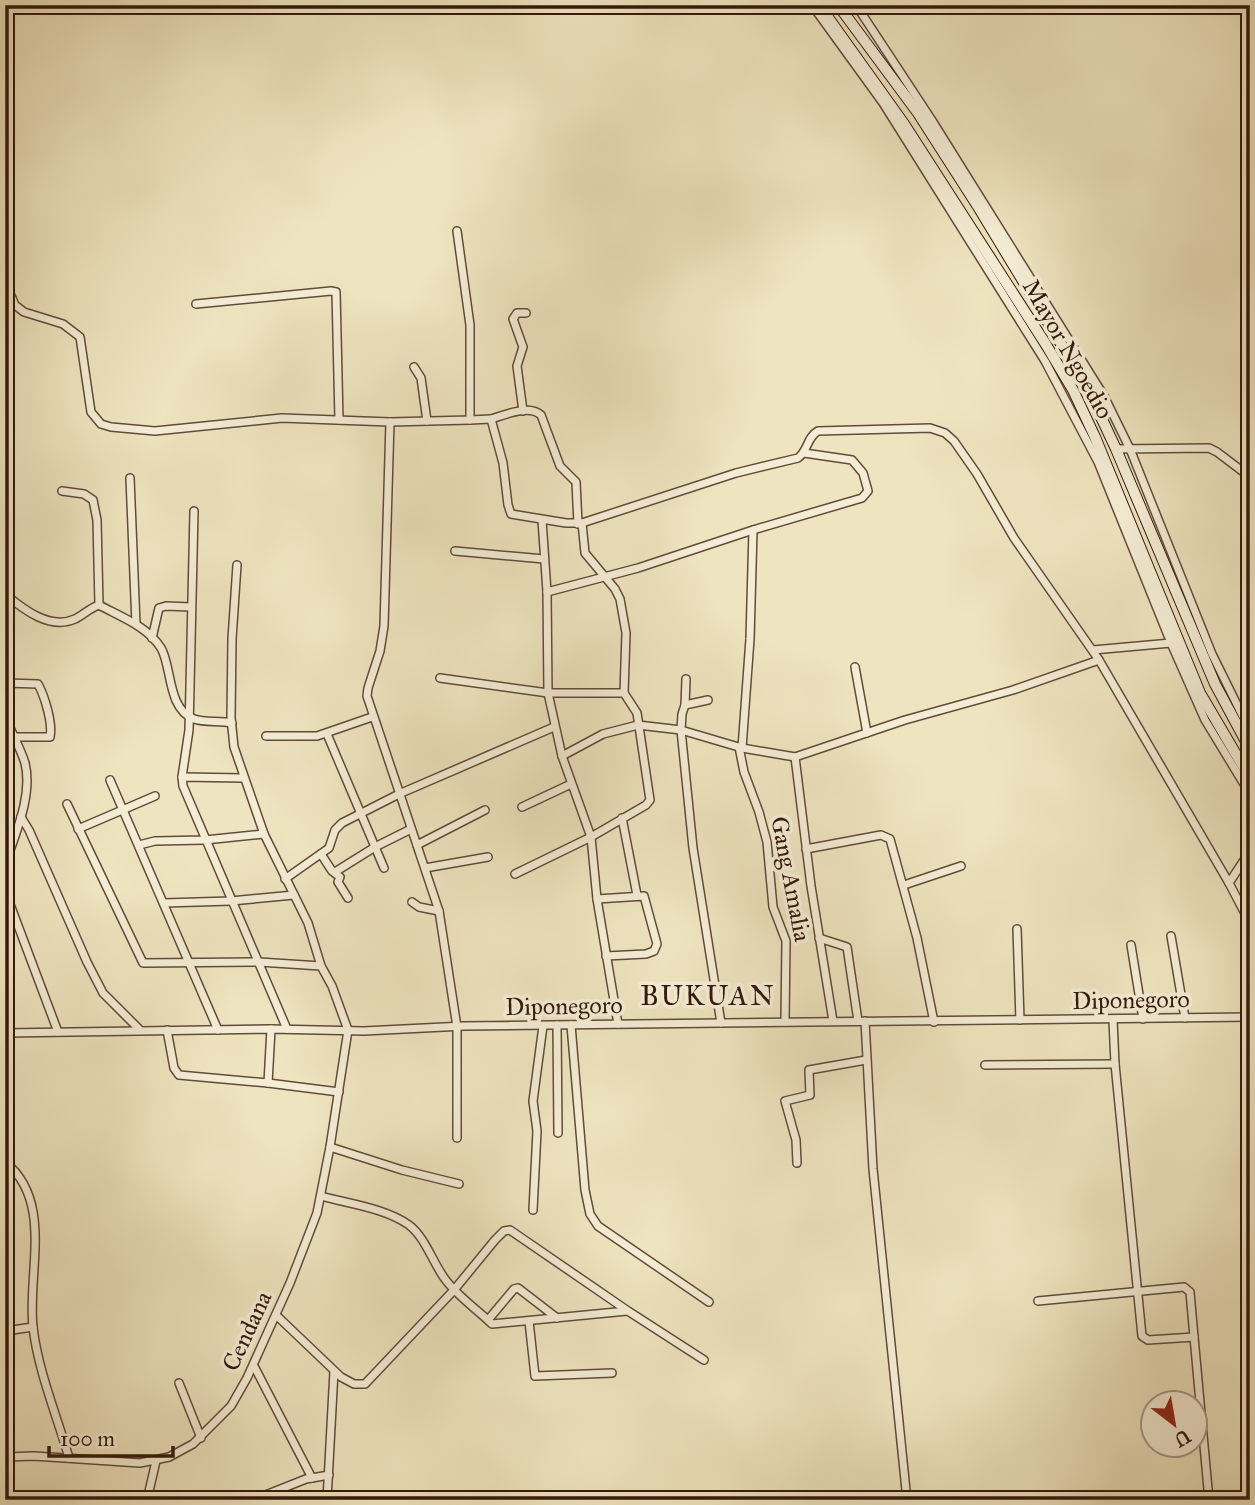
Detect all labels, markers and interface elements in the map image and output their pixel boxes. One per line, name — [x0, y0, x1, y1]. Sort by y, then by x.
street label: Mayor Ngoedio — [1016, 274, 1120, 424]
street label: Gang Amalia — [764, 814, 818, 945]
district label: BUKUAN — [640, 978, 776, 1013]
street label: Diponegoro — [1072, 984, 1190, 1016]
street label: Diponegoro — [505, 990, 623, 1022]
street label: Cendana — [216, 1286, 279, 1376]
north arrow — [1140, 1390, 1210, 1460]
scale bar — [49, 1414, 173, 1458]
text: U — [1169, 1424, 1195, 1452]
text: 100 m — [60, 1426, 115, 1452]

